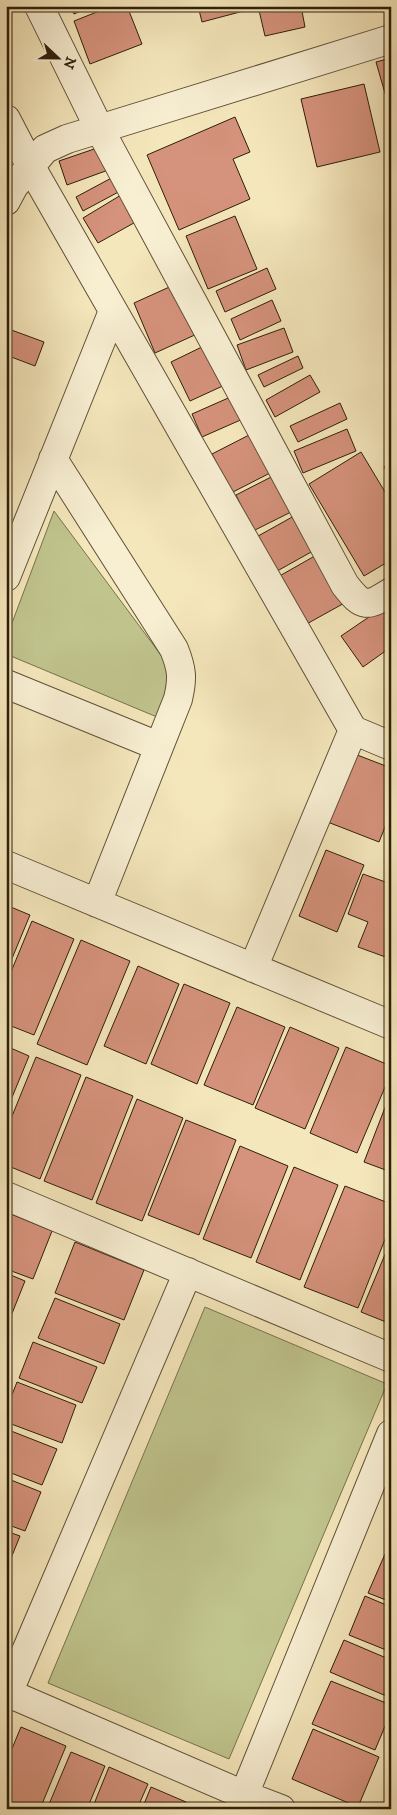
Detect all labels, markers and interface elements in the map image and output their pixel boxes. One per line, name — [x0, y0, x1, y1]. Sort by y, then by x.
north arrow — [32, 32, 82, 82]
text: N — [58, 54, 80, 72]

